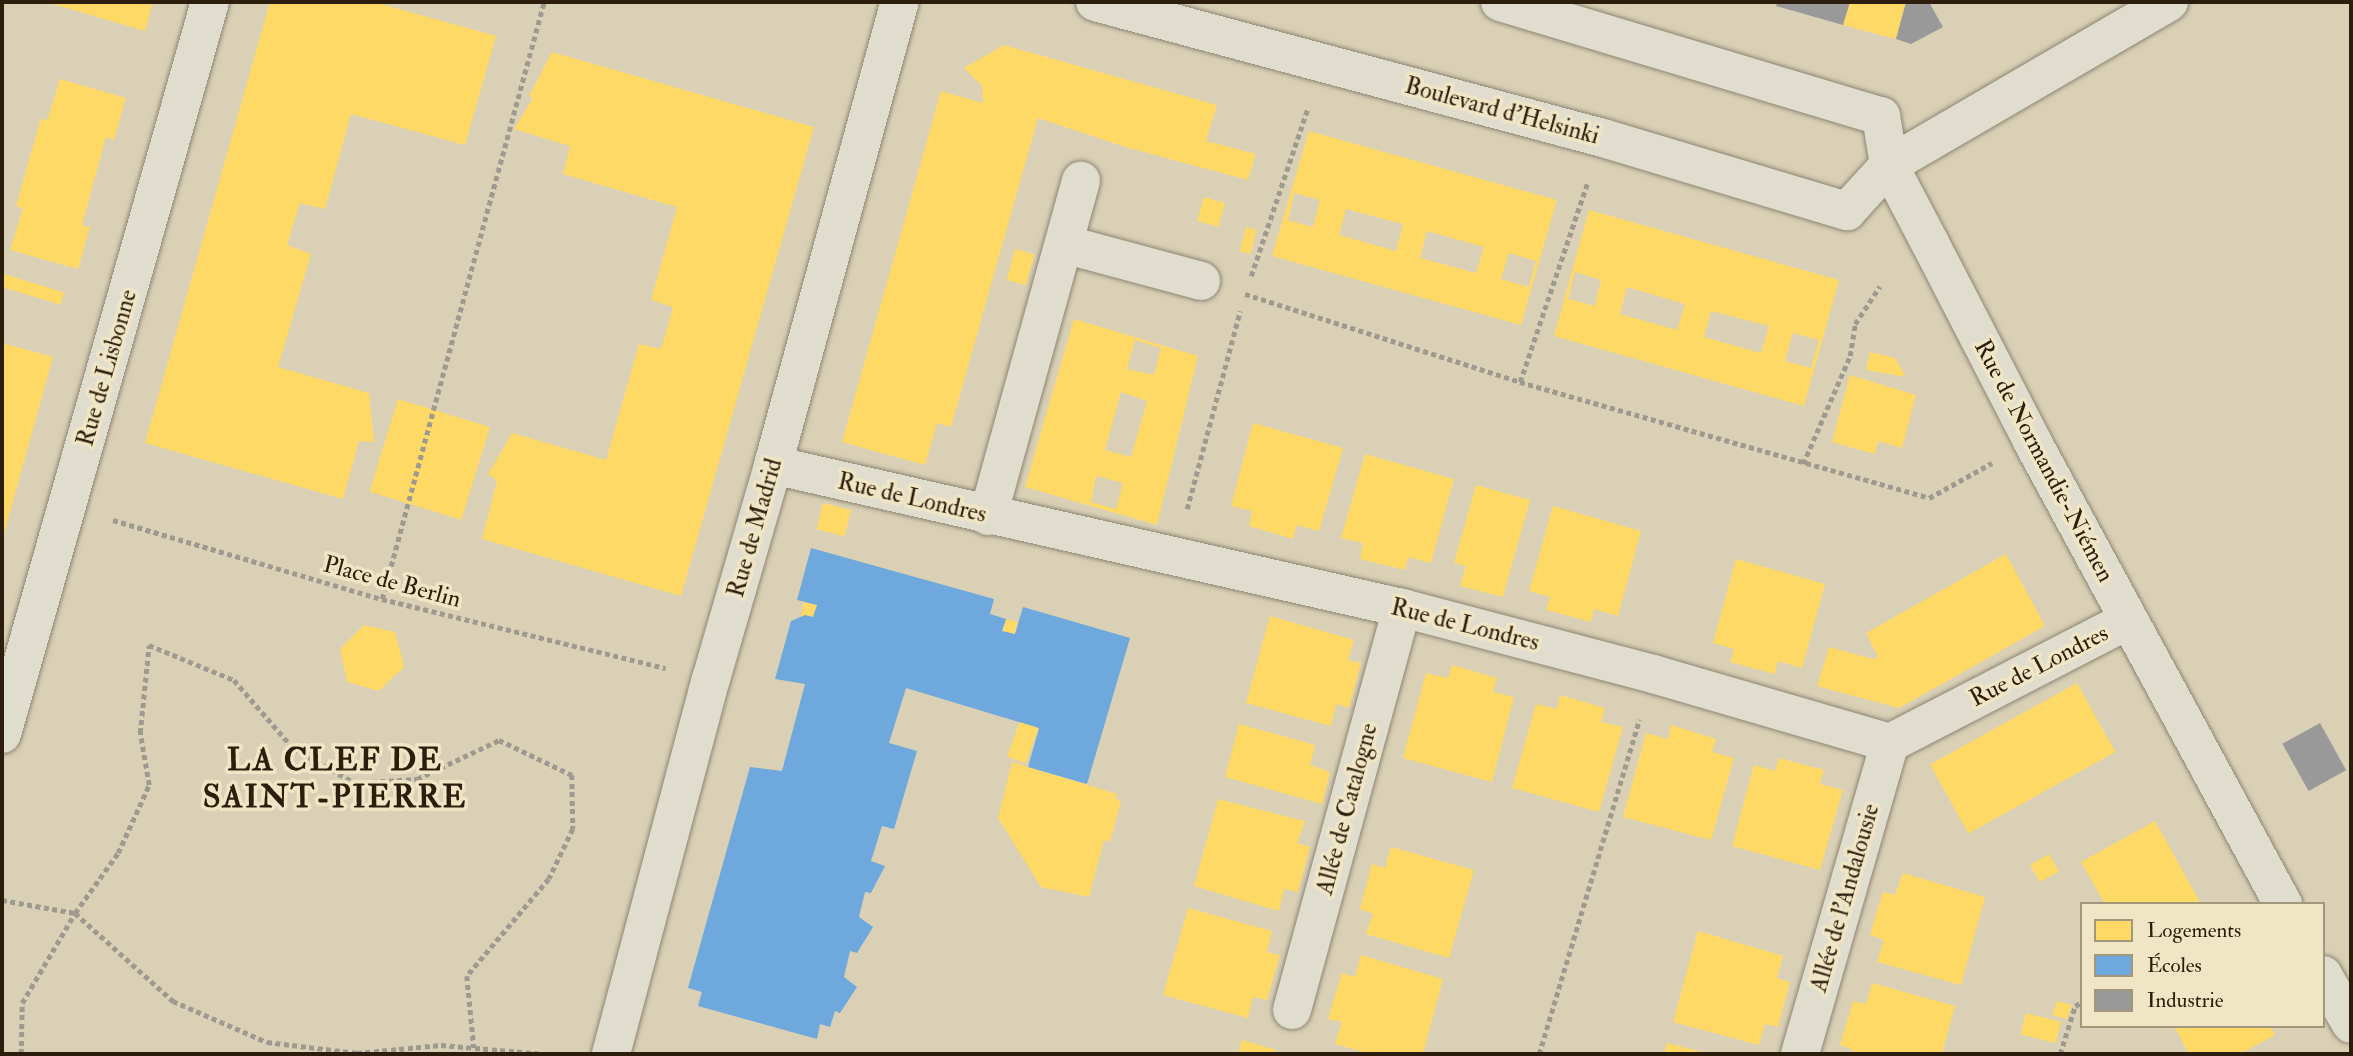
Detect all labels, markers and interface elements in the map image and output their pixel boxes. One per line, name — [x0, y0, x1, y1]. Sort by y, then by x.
street label: Boulevard d'Helsinki — [1402, 71, 1602, 151]
street label: Rue de Lisbonne — [71, 286, 143, 450]
street label: Rue de Normandie-Niémen — [1968, 335, 2120, 587]
street label: Rue de Madrid — [721, 455, 789, 601]
street label: Rue de Londres — [835, 467, 989, 529]
street label: Place de Berlin — [320, 550, 464, 614]
street label: Rue de Londres — [1388, 593, 1542, 657]
street label: Rue de Londres — [1965, 619, 2113, 713]
street label: Allée de Catalogne — [1310, 720, 1384, 898]
district label: LA CLEF DE SAINT-PIERRE — [204, 742, 466, 817]
street label: Allée de l'Andalousie — [1804, 800, 1886, 996]
legend — [2080, 902, 2325, 1028]
text: Logements — [2147, 917, 2241, 944]
text: Écoles — [2147, 952, 2202, 979]
text: Industrie — [2147, 987, 2224, 1014]

